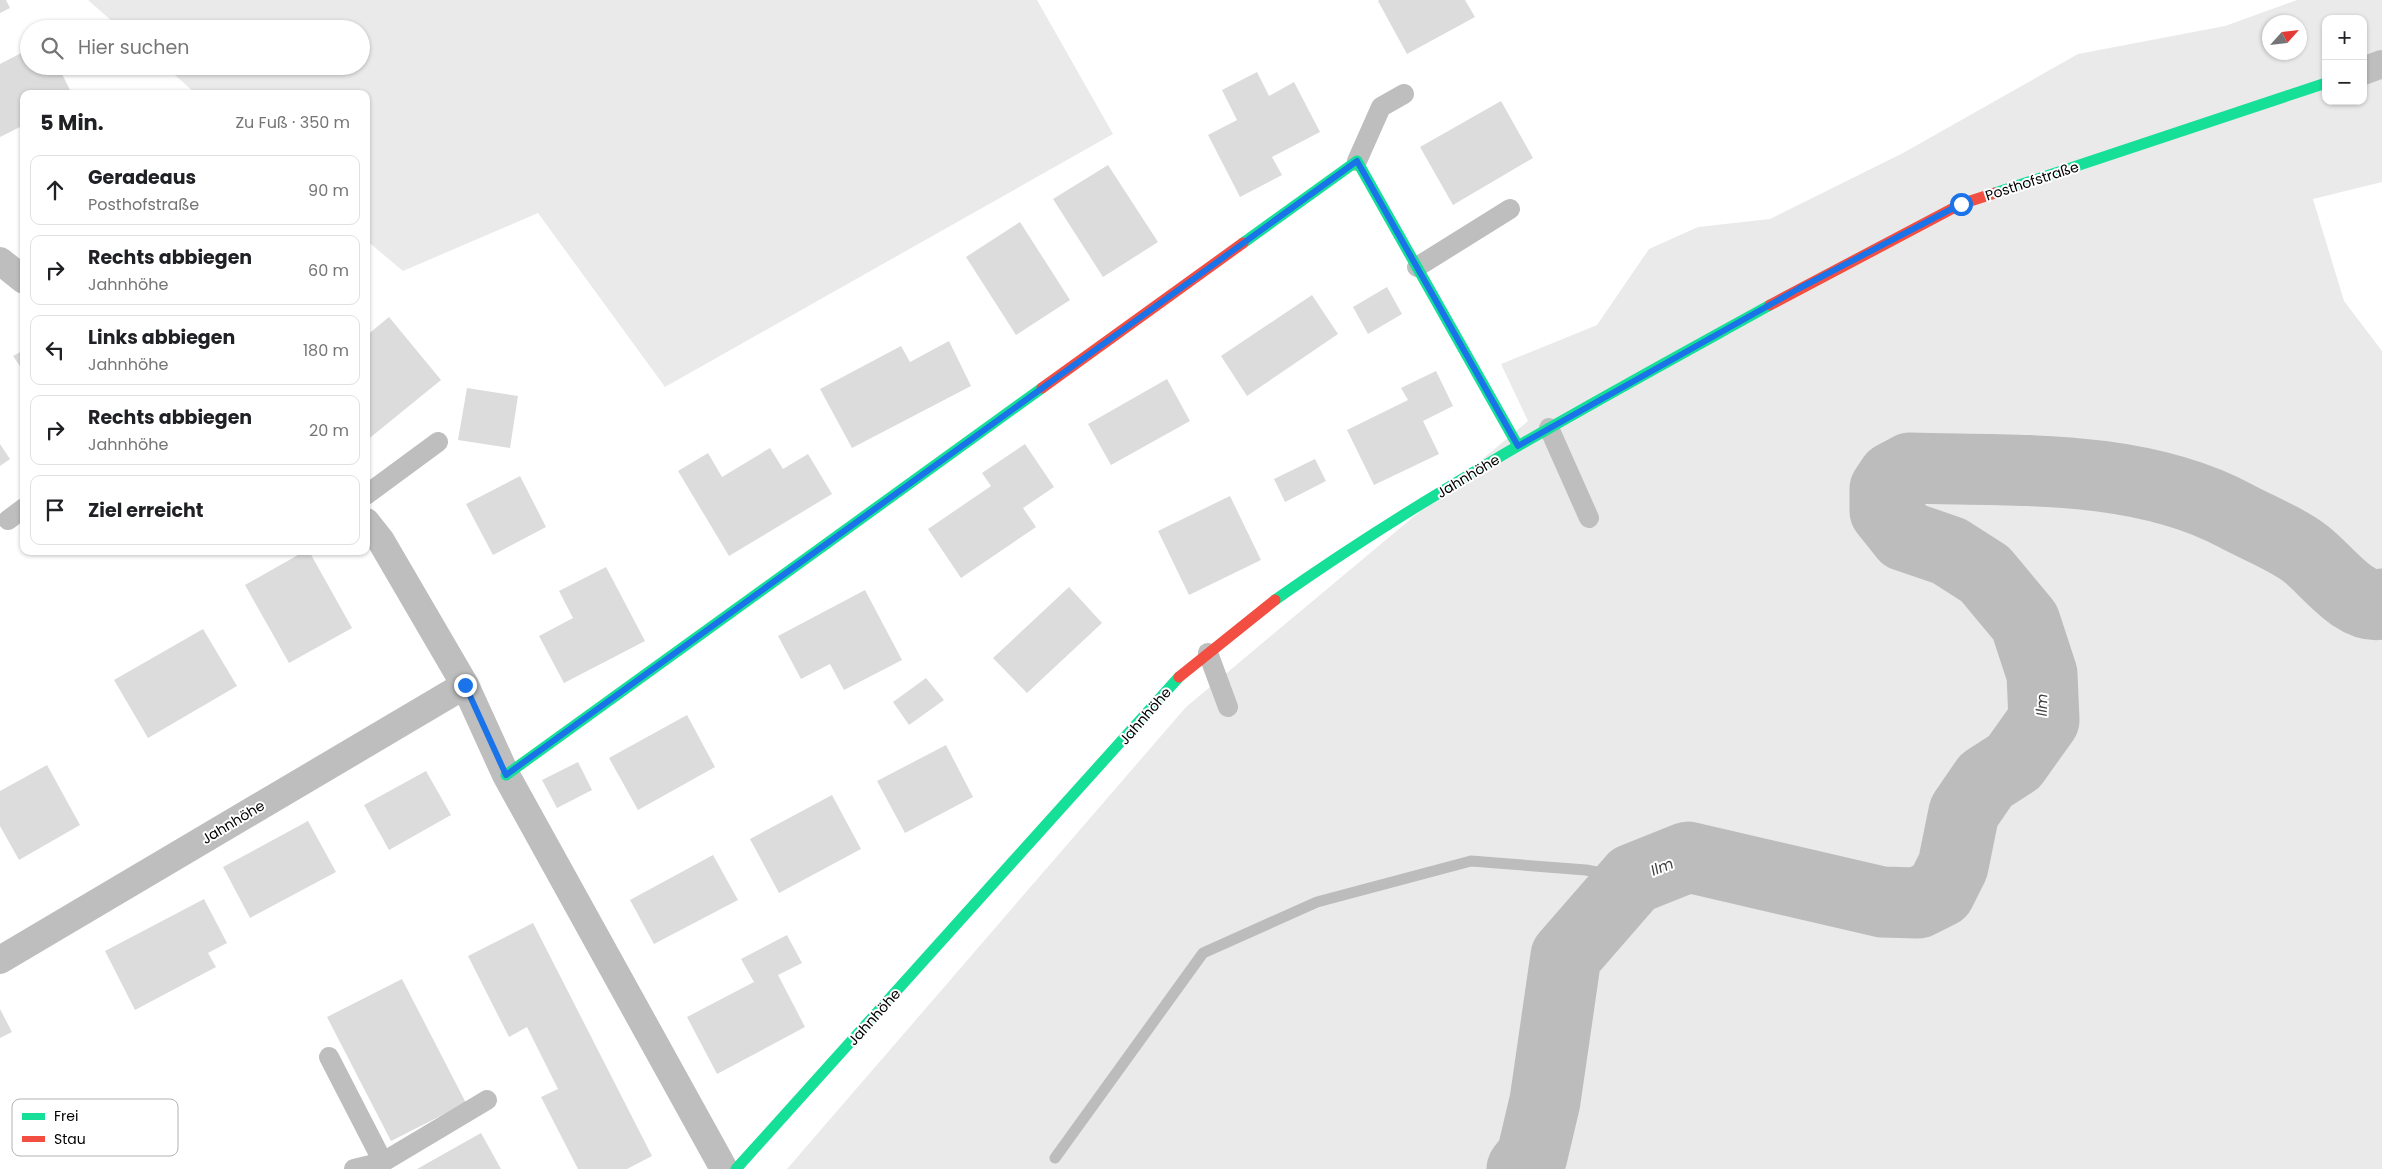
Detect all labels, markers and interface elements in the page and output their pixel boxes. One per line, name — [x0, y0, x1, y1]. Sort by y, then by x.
north arrow — [2262, 15, 2307, 60]
map controls — [2322, 15, 2367, 105]
button: + — [2322, 15, 2367, 60]
search box — [20, 20, 370, 75]
icon: search — [38, 34, 66, 62]
text: Hier suchen — [78, 34, 189, 61]
button: − — [2322, 60, 2367, 105]
text: 5 Min. — [40, 108, 104, 137]
text: Zu Fuß · 350 m — [235, 111, 350, 134]
street label: Posthofstraße — [1983, 156, 2082, 206]
text: Geradeaus — [88, 164, 196, 191]
icon: ahead — [41, 176, 69, 204]
text: 90 m — [308, 179, 349, 202]
text: Posthofstraße — [88, 193, 199, 216]
route start — [1950, 193, 1973, 216]
text: Rechts abbiegen — [88, 244, 252, 271]
icon: right — [41, 256, 69, 284]
text: 60 m — [308, 259, 349, 282]
text: Jahnhöhe — [88, 273, 168, 296]
text: Links abbiegen — [88, 324, 235, 351]
icon: left — [41, 336, 69, 364]
text: 180 m — [303, 339, 349, 362]
text: Jahnhöhe — [88, 353, 168, 376]
text: Rechts abbiegen — [88, 404, 252, 431]
icon: right — [41, 416, 69, 444]
text: 20 m — [309, 419, 349, 442]
text: Jahnhöhe — [88, 433, 168, 456]
street label: Jahnhöhe — [1433, 449, 1504, 503]
icon: arrive — [41, 496, 69, 524]
text: Ziel erreicht — [88, 497, 204, 524]
route end — [454, 674, 477, 697]
street label: Jahnhöhe — [1114, 683, 1176, 749]
water label: Ilm — [2031, 693, 2052, 717]
street label: Jahnhöhe — [198, 795, 269, 849]
water label: Ilm — [1647, 853, 1676, 881]
street label: Jahnhöhe — [843, 984, 905, 1050]
legend — [12, 1099, 178, 1156]
text: Frei — [54, 1106, 78, 1126]
text: Stau — [54, 1129, 86, 1149]

